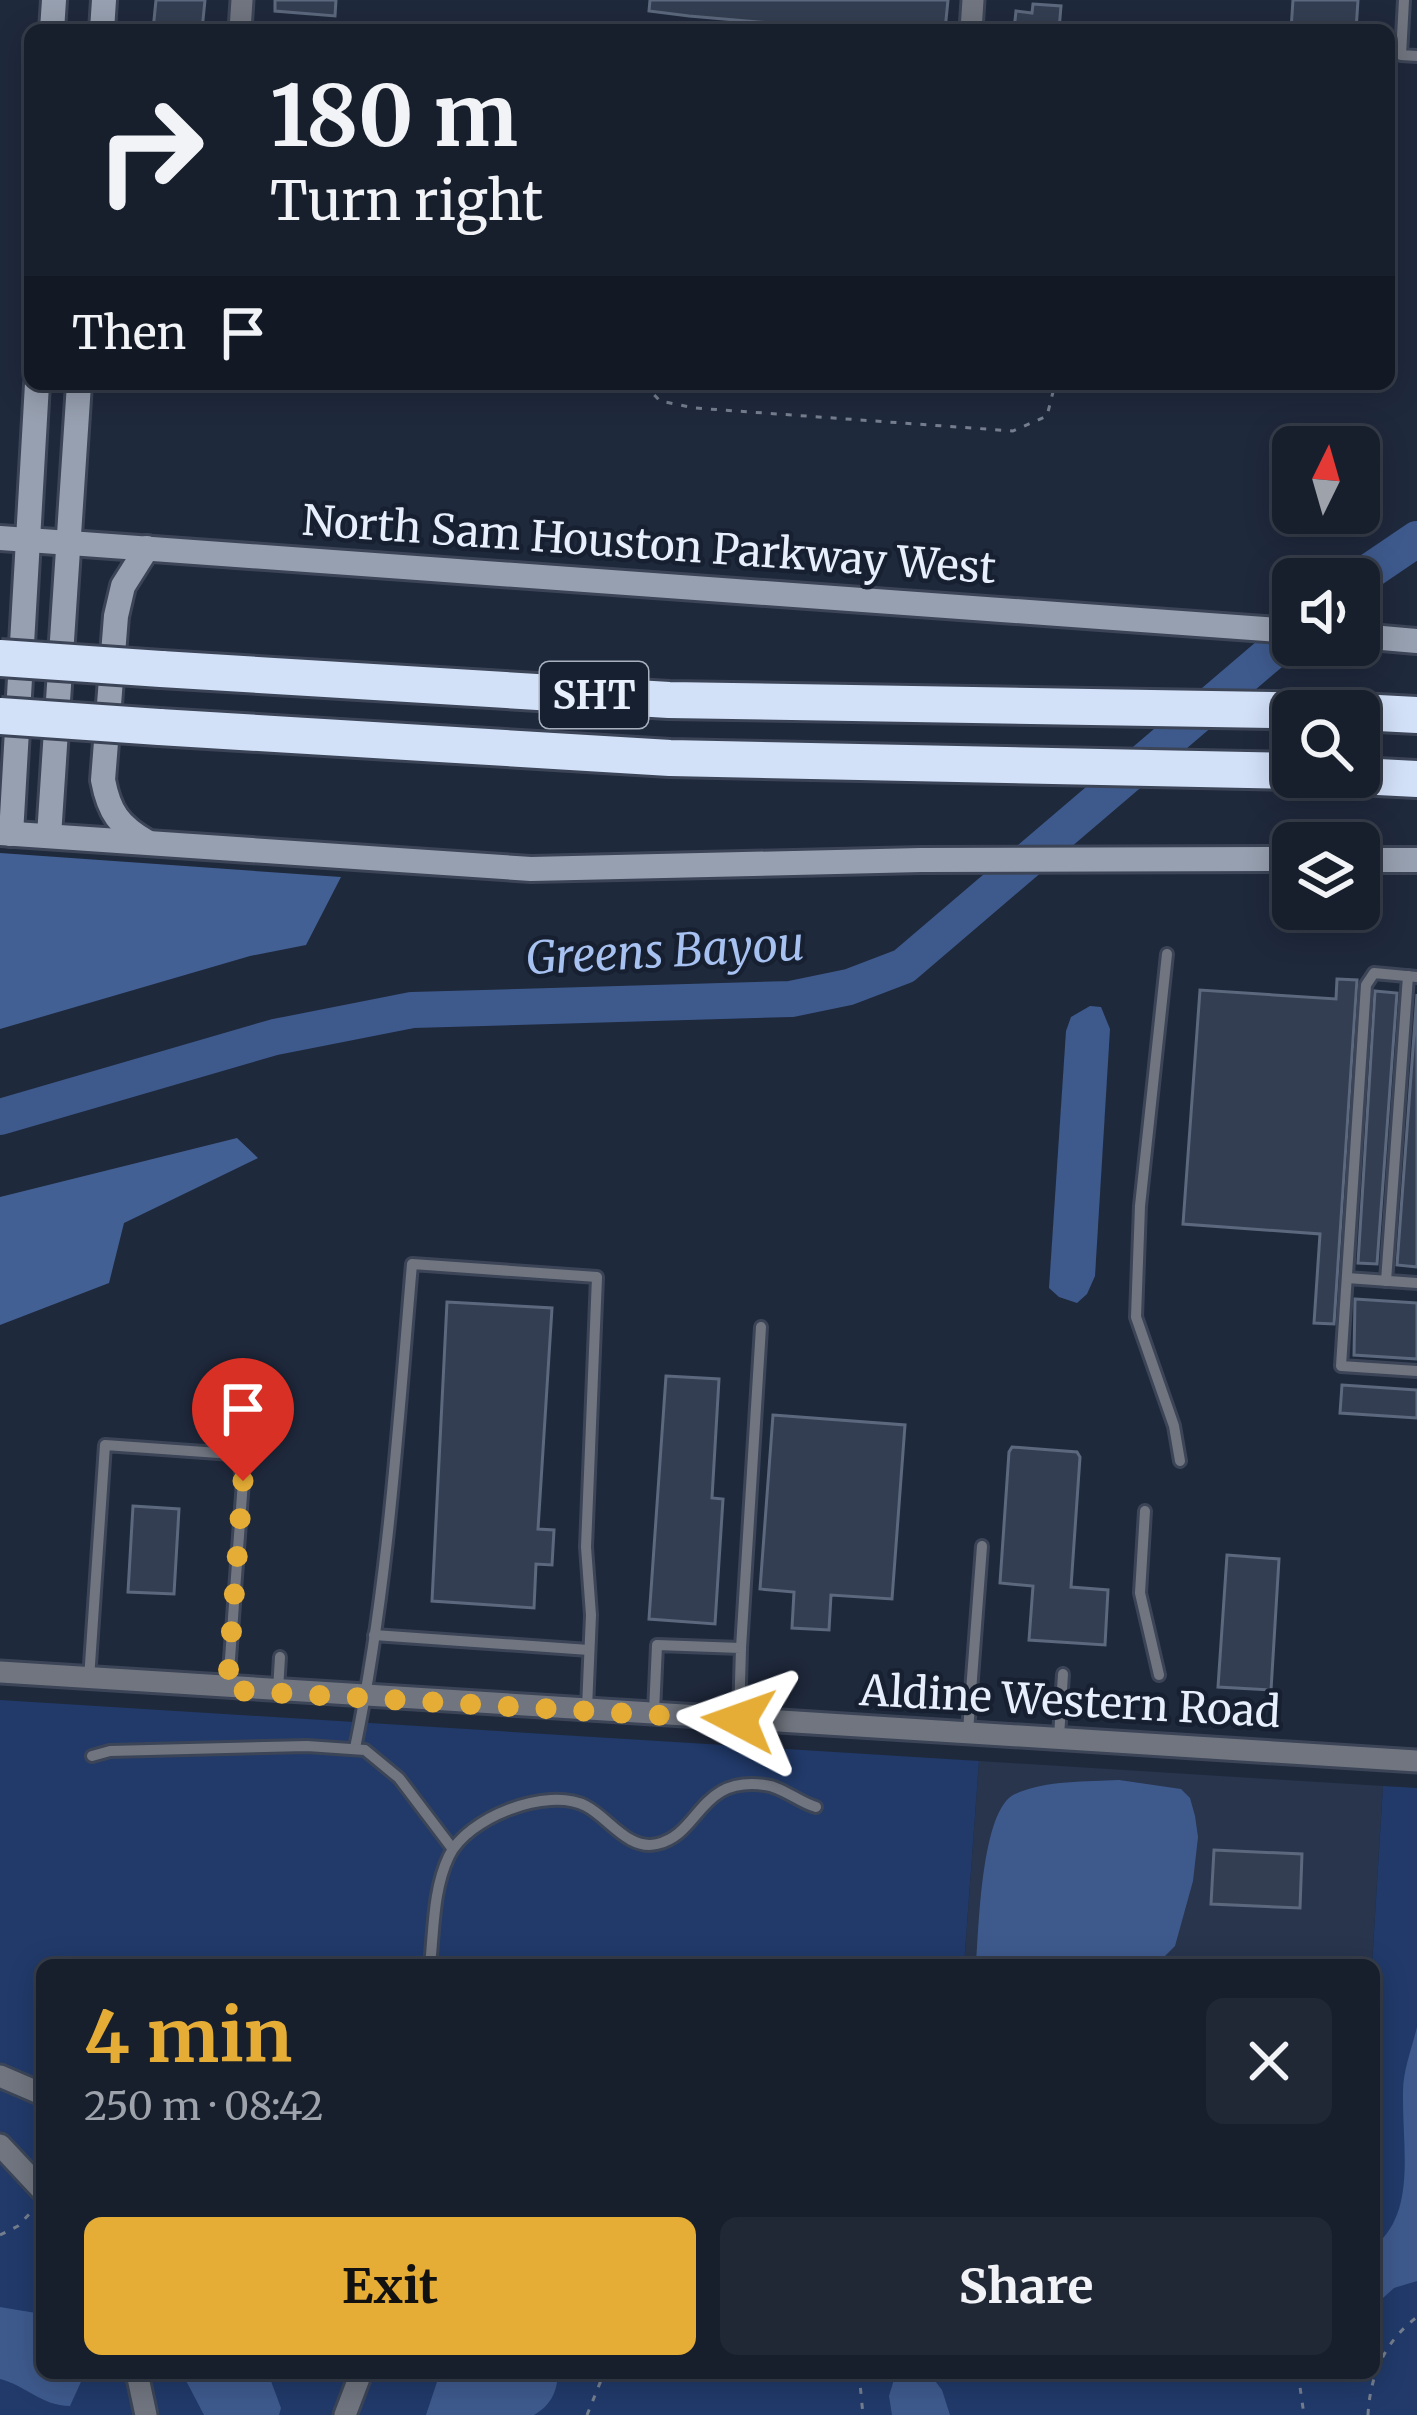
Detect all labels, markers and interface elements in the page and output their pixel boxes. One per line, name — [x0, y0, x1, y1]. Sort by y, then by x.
text: 180 m — [270, 63, 518, 169]
icon: right — [72, 72, 228, 228]
text: Turn right — [270, 167, 543, 235]
icon: arrive — [210, 300, 276, 366]
text: Then — [72, 305, 186, 361]
north arrow — [1272, 426, 1380, 534]
map controls — [1272, 426, 1380, 930]
street label: North Sam Houston Parkway West — [300, 494, 998, 594]
button: sound — [1272, 558, 1380, 666]
road number: SHT — [540, 662, 648, 728]
button: search — [1272, 690, 1380, 798]
button: layers — [1272, 822, 1380, 930]
water label: Greens Bayou — [525, 916, 805, 986]
pin — [192, 1358, 294, 1481]
icon: arrive — [210, 1376, 276, 1442]
position arrow — [676, 1657, 802, 1783]
street label: Aldine Western Road — [857, 1664, 1282, 1738]
text: 4 min — [84, 1991, 292, 2082]
button: close — [1206, 1998, 1332, 2124]
text: 250 m · 08:42 — [84, 2082, 324, 2131]
button: Exit — [84, 2217, 696, 2355]
button: Share — [720, 2217, 1332, 2355]

